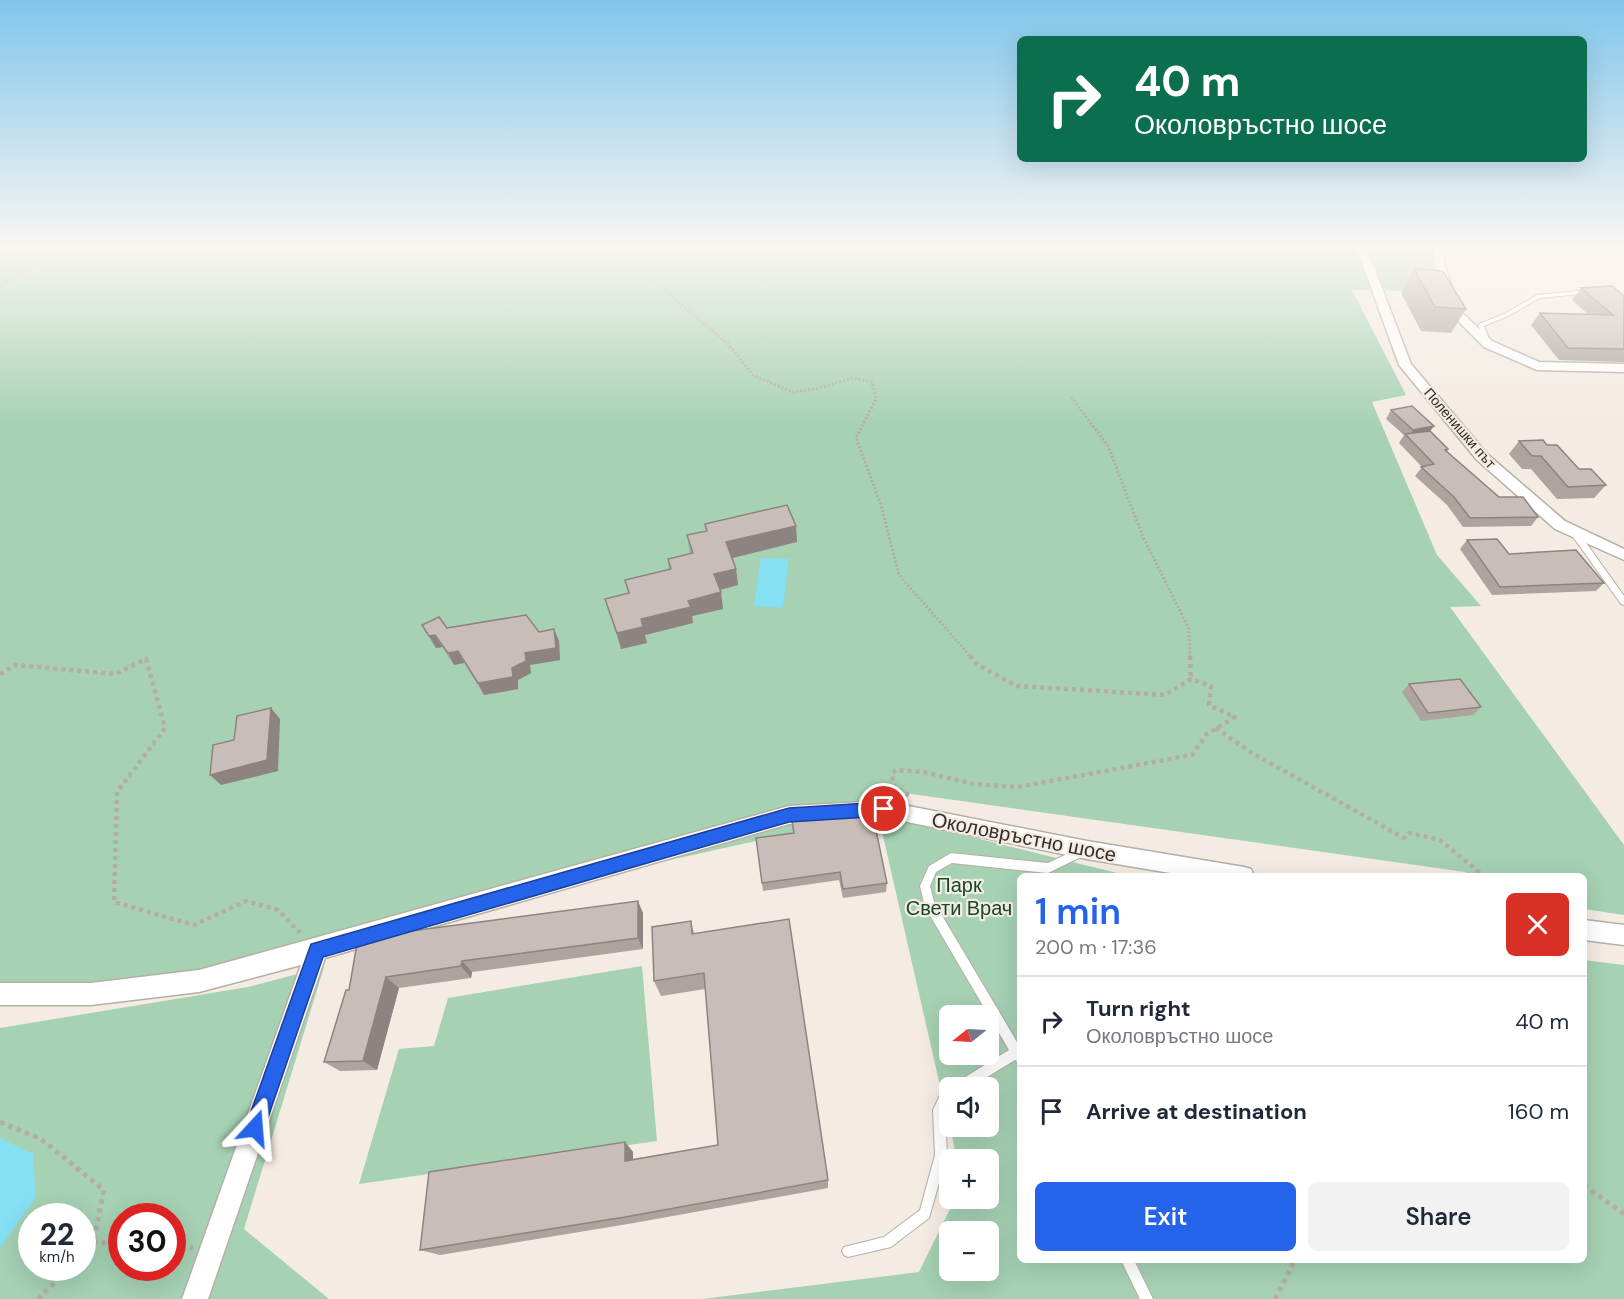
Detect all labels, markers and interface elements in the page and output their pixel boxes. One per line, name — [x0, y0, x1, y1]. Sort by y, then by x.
text: 40 m — [1134, 54, 1240, 109]
icon: right — [1035, 60, 1113, 138]
text: Околовръстно шосе — [1134, 107, 1387, 142]
street label: Поленишки път — [1420, 384, 1500, 472]
pin — [858, 783, 909, 834]
icon: arrive — [867, 792, 900, 825]
street label: Околовръстно шосе — [930, 806, 1118, 868]
park label: Парк Свети Врач — [906, 872, 1012, 921]
text: 1 min — [1035, 888, 1121, 935]
button: close — [1506, 893, 1569, 956]
text: 200 m · 17:36 — [1035, 934, 1157, 960]
text: Turn right — [1086, 994, 1191, 1023]
north arrow — [939, 1005, 999, 1065]
map controls — [939, 1005, 999, 1281]
icon: right — [1035, 1005, 1068, 1038]
text: 40 m — [1515, 1007, 1569, 1036]
text: Околовръстно шосе — [1086, 1023, 1273, 1049]
button: sound — [939, 1077, 999, 1137]
icon: arrive — [1035, 1095, 1068, 1128]
position arrow — [223, 1096, 287, 1160]
text: Arrive at destination — [1086, 1097, 1307, 1126]
text: 160 m — [1508, 1097, 1569, 1126]
button: + — [939, 1149, 999, 1209]
button: Exit — [1035, 1182, 1296, 1251]
button: Share — [1308, 1182, 1569, 1251]
speed limit sign: 30 — [108, 1203, 186, 1281]
text: 22 — [40, 1215, 74, 1254]
button: − — [939, 1221, 999, 1281]
text: km/h — [39, 1247, 75, 1267]

